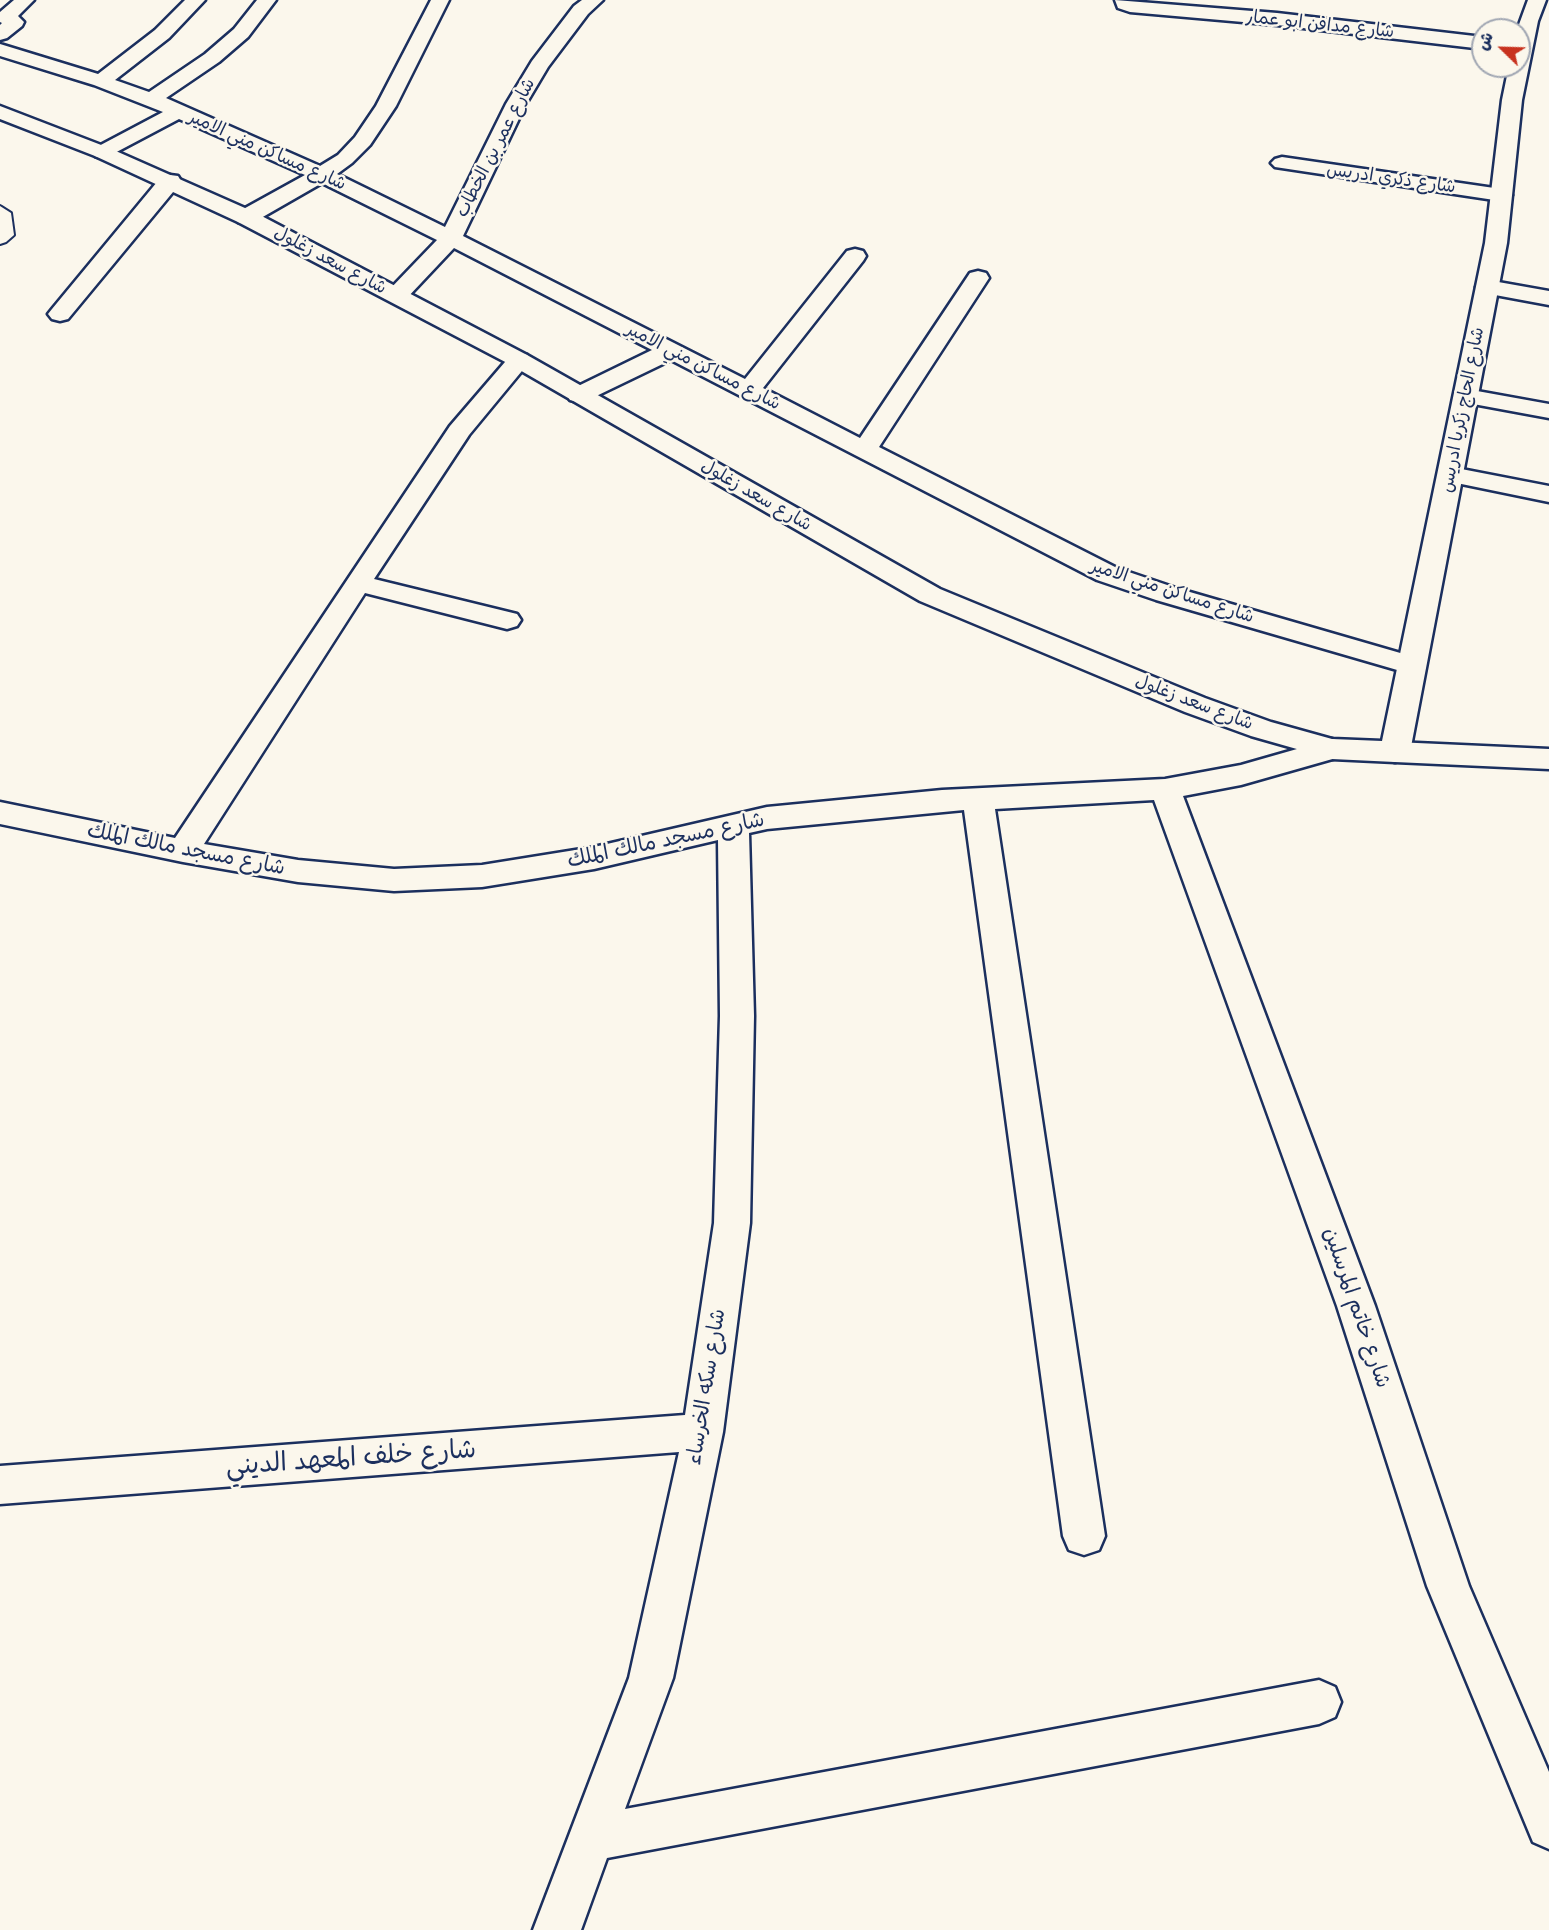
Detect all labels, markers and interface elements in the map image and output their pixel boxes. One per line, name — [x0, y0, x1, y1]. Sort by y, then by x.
street label: شارع مدافن ابو عمار — [1245, 6, 1395, 44]
north arrow — [1471, 18, 1531, 78]
text: ش — [1474, 30, 1498, 53]
street label: شارع عمر بن الخطاب — [452, 75, 540, 221]
street label: شارع مساكن مني الامير — [185, 106, 349, 196]
street label: شارع ذكري ادريس — [1325, 159, 1457, 199]
street label: شارع سعد زغلول — [270, 222, 390, 300]
street label: شارع مساكن مني الامير — [622, 319, 784, 415]
street label: شارع الحاج زكريا ادريس — [1436, 325, 1490, 495]
street label: شارع سعد زغلول — [697, 456, 815, 536]
street label: شارع مساكن مني الامير — [1088, 555, 1256, 629]
street label: شارع سعد زغلول — [1132, 671, 1256, 735]
street label: شارع مسجد مالك الملك — [565, 808, 767, 874]
street label: شارع مسجد مالك الملك — [85, 818, 287, 882]
street label: شارع خاتم المرسلين — [1317, 1225, 1395, 1391]
street label: شارع سكه الخرساء — [682, 1307, 732, 1467]
street label: شارع خلف المعهد الديني — [225, 1435, 477, 1483]

